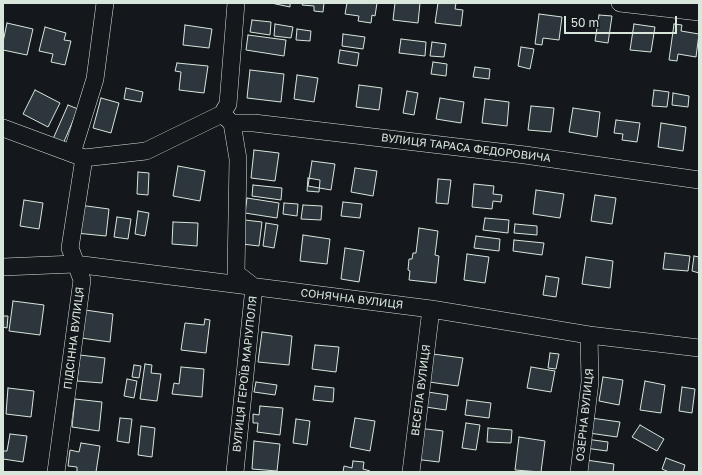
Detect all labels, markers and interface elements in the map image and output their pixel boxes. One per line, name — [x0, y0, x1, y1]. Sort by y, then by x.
scale bar — [566, 8, 679, 34]
text: 50 m — [571, 15, 599, 30]
street label: ВУЛИЦЯ ТАРАСА ФЕДОРОВИЧА — [380, 131, 552, 165]
street label: ПІДСІННА ВУЛИЦЯ — [61, 286, 87, 390]
street label: СОНЯЧНА ВУЛИЦЯ — [300, 286, 404, 312]
street label: ВУЛИЦЯ ГЕРОЇВ МАРІУПОЛЯ — [230, 295, 260, 453]
street label: ВЕСЕЛА ВУЛИЦЯ — [409, 343, 433, 437]
street label: ОЗЕРНА ВУЛИЦЯ — [574, 368, 596, 462]

